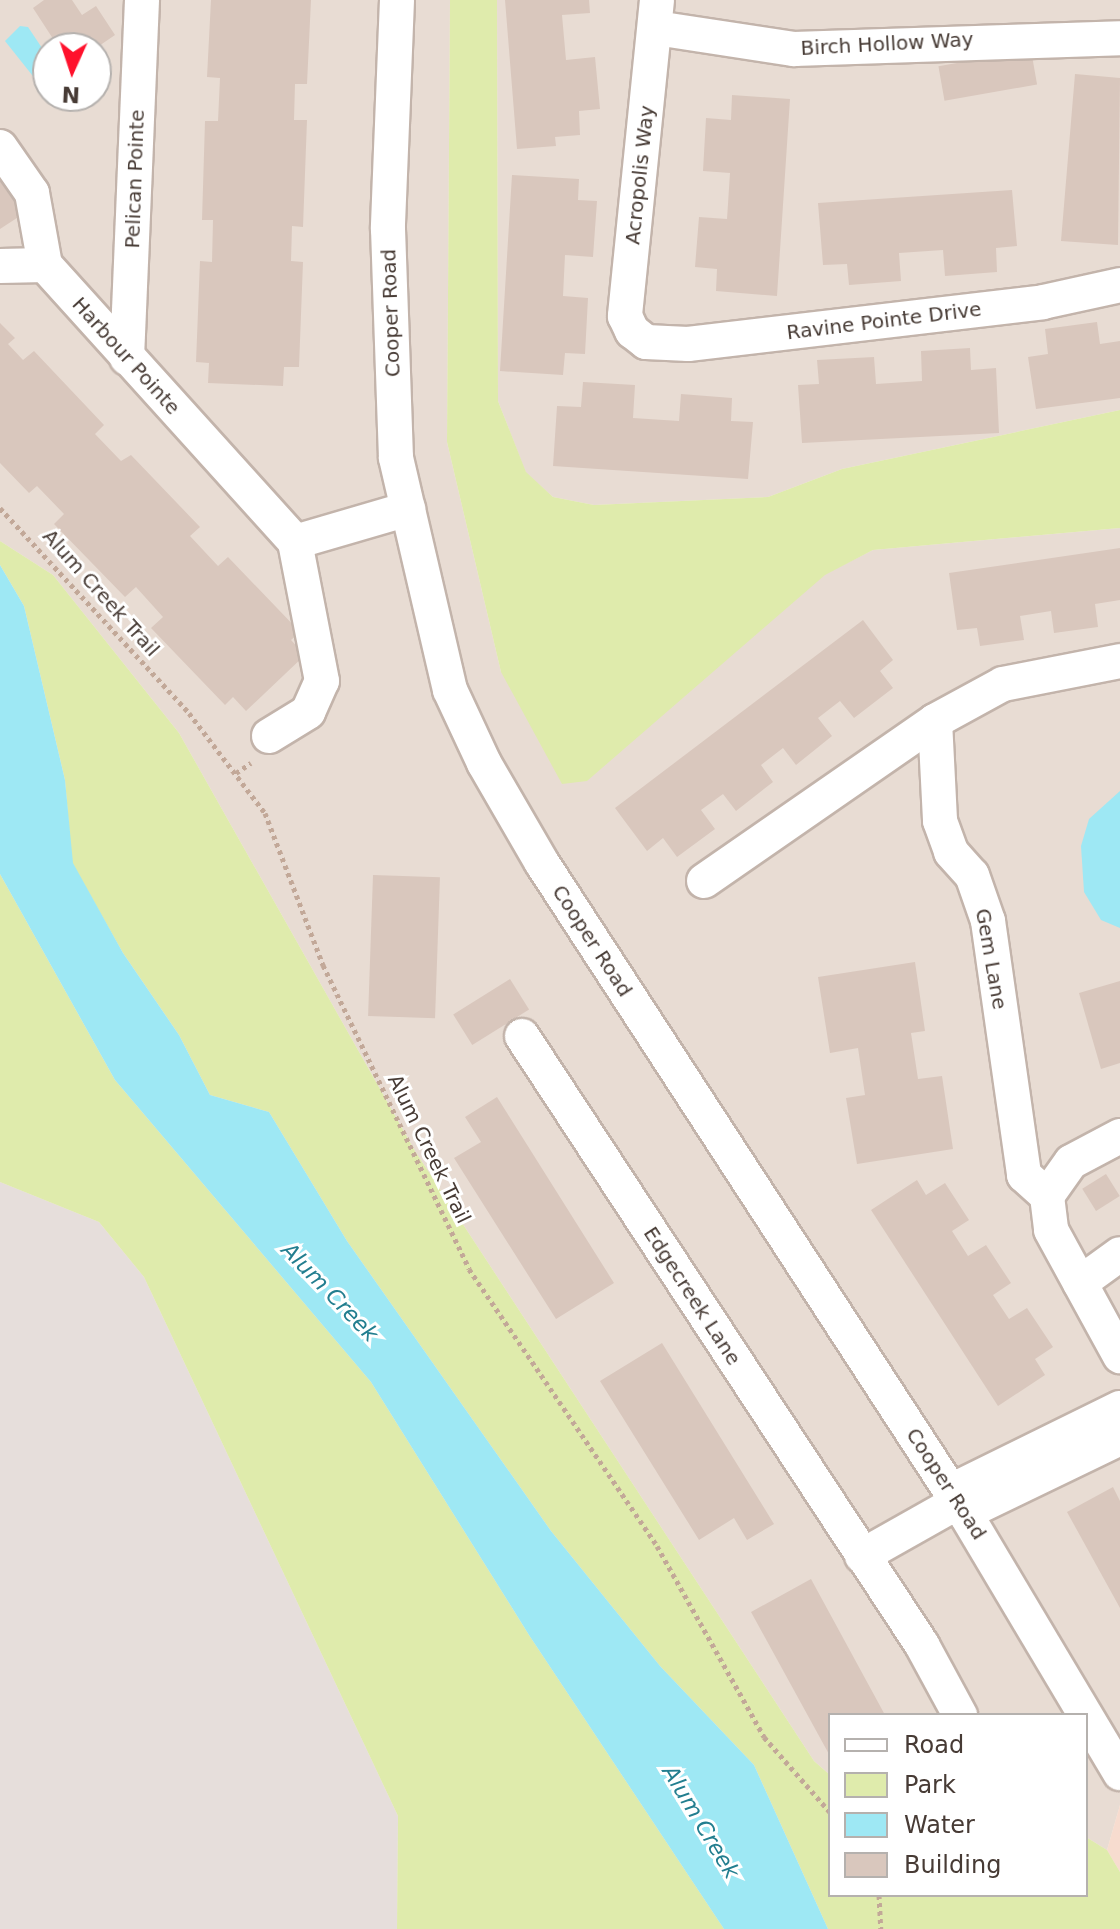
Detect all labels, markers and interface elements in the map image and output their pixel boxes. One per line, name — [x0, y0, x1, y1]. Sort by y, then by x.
street label: Birch Hollow Way — [800, 27, 974, 61]
north arrow — [32, 32, 112, 112]
text: N — [61, 82, 81, 107]
street label: Acropolis Way — [621, 104, 659, 246]
street label: Pelican Pointe — [121, 109, 149, 249]
street label: Cooper Road — [377, 249, 405, 377]
street label: Harbour Pointe — [67, 292, 185, 420]
street label: Ravine Pointe Drive — [785, 297, 983, 345]
street label: Alum Creek Trail — [38, 524, 164, 662]
street label: Cooper Road — [547, 881, 637, 1001]
street label: Gem Lane — [970, 907, 1012, 1011]
street label: Alum Creek Trail — [383, 1071, 475, 1227]
street label: Edgecreek Lane — [638, 1222, 746, 1370]
water label: Alum Creek — [276, 1237, 384, 1347]
street label: Cooper Road — [901, 1424, 991, 1544]
legend — [828, 1713, 1088, 1897]
text: Road — [904, 1731, 964, 1759]
water label: Alum Creek — [657, 1760, 745, 1884]
text: Park — [904, 1771, 956, 1799]
text: Water — [904, 1811, 975, 1839]
text: Building — [904, 1851, 1001, 1879]

